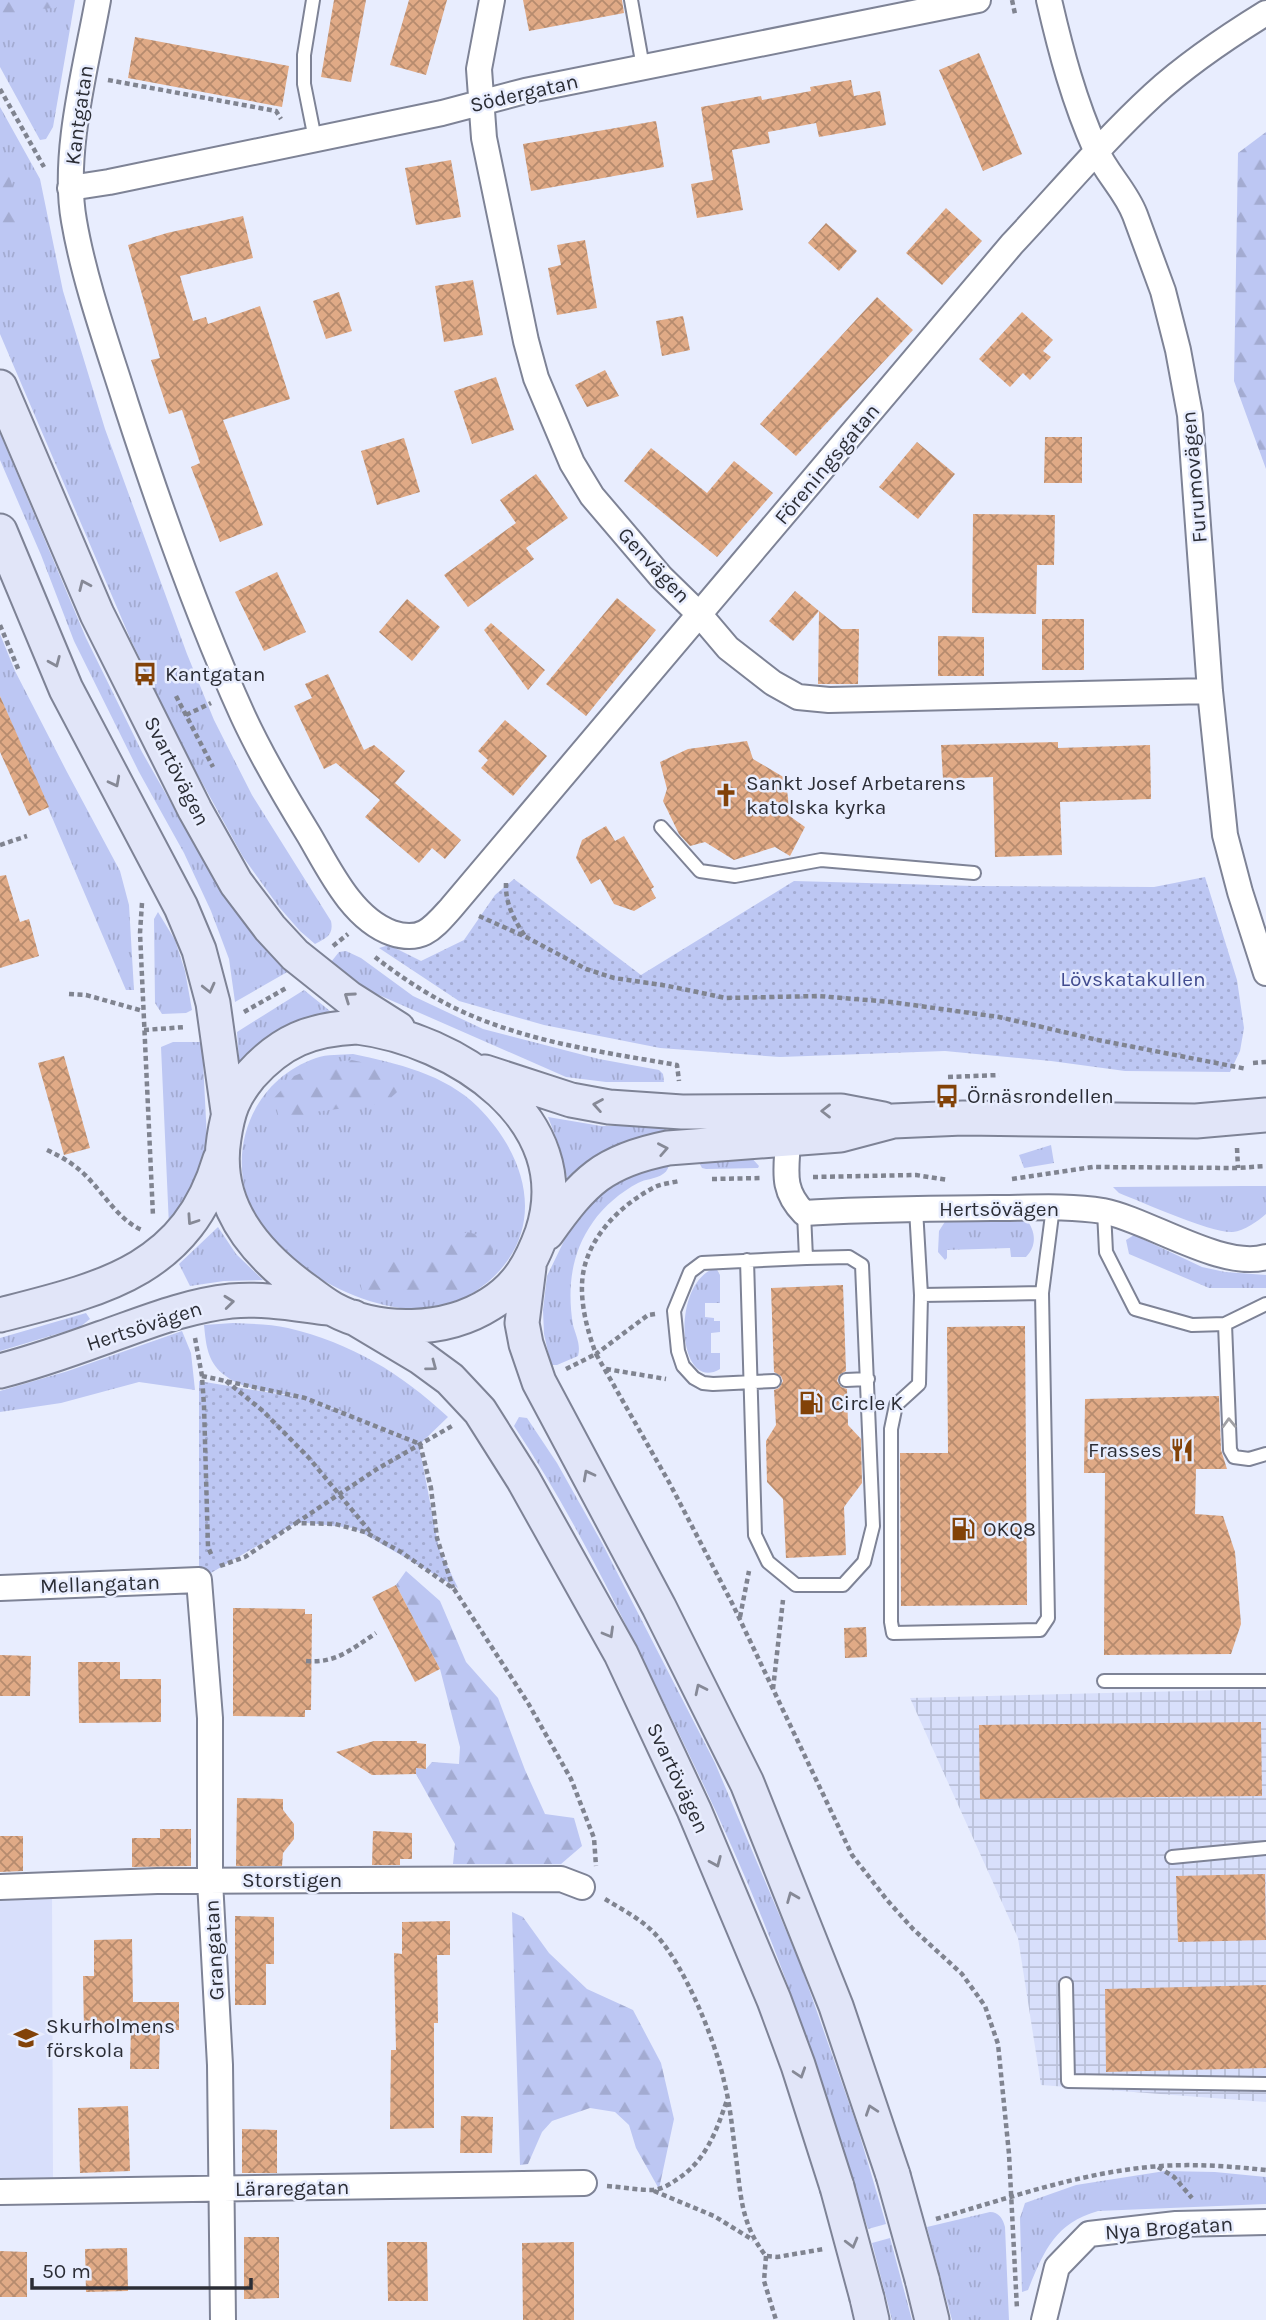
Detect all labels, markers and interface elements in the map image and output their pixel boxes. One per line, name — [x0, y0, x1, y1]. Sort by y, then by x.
street label: Kantgatan — [60, 64, 98, 166]
street label: Södergatan — [468, 69, 580, 117]
street label: Föreningsgatan — [769, 399, 885, 529]
street label: Furumovägen — [1176, 410, 1212, 544]
street label: Genvägen — [613, 522, 695, 608]
one-way arrow — [78, 580, 92, 592]
one-way arrow — [47, 654, 61, 667]
bus stop icon: Kantgatan — [131, 660, 159, 688]
place label: Kantgatan — [165, 662, 265, 686]
street label: Svartövägen — [139, 712, 215, 830]
place label: Sankt Josef Arbetarens katolska kyrka — [746, 771, 966, 819]
one-way arrow — [107, 775, 120, 787]
church icon: Sankt Josef Arbetarens katolska kyrka — [712, 781, 740, 809]
park label: Lövskatakullen — [1060, 967, 1206, 991]
one-way arrow — [201, 982, 215, 994]
one-way arrow — [344, 993, 357, 1005]
bus stop icon: Örnäsrondellen — [933, 1082, 961, 1110]
place label: Örnäsrondellen — [967, 1084, 1114, 1108]
one-way arrow — [592, 1098, 604, 1113]
one-way arrow — [820, 1103, 830, 1119]
one-way arrow — [657, 1142, 669, 1157]
street label: Hertsövägen — [939, 1197, 1059, 1221]
one-way arrow — [187, 1213, 200, 1226]
one-way arrow — [223, 1295, 235, 1310]
street label: Hertsövägen — [83, 1296, 205, 1356]
one-way arrow — [424, 1358, 437, 1370]
fuel station icon: Circle K — [797, 1389, 825, 1417]
place label: Circle K — [831, 1391, 903, 1415]
one-way arrow — [1222, 1417, 1237, 1428]
restaurant icon: Frasses — [1168, 1436, 1196, 1464]
place label: Frasses — [1088, 1438, 1162, 1462]
one-way arrow — [583, 1470, 596, 1482]
fuel station icon: OKQ8 — [949, 1515, 977, 1543]
place label: OKQ8 — [983, 1517, 1036, 1541]
street label: Mellangatan — [40, 1570, 160, 1598]
one-way arrow — [601, 1626, 614, 1639]
one-way arrow — [694, 1684, 708, 1696]
street label: Svartövägen — [642, 1719, 714, 1837]
one-way arrow — [707, 1855, 721, 1867]
street label: Storstigen — [242, 1868, 342, 1892]
one-way arrow — [787, 1891, 801, 1903]
street label: Grangatan — [199, 1899, 229, 2001]
place label: Skurholmens förskola — [46, 2014, 175, 2062]
school or university icon: Skurholmens förskola — [12, 2024, 40, 2052]
one-way arrow — [792, 2066, 807, 2078]
one-way arrow — [865, 2105, 879, 2117]
street label: Läraregatan — [235, 2175, 349, 2201]
street label: Nya Brogatan — [1104, 2212, 1234, 2244]
one-way arrow — [844, 2236, 858, 2248]
scale bar — [32, 2246, 250, 2290]
text: 50 m — [42, 2259, 91, 2283]

